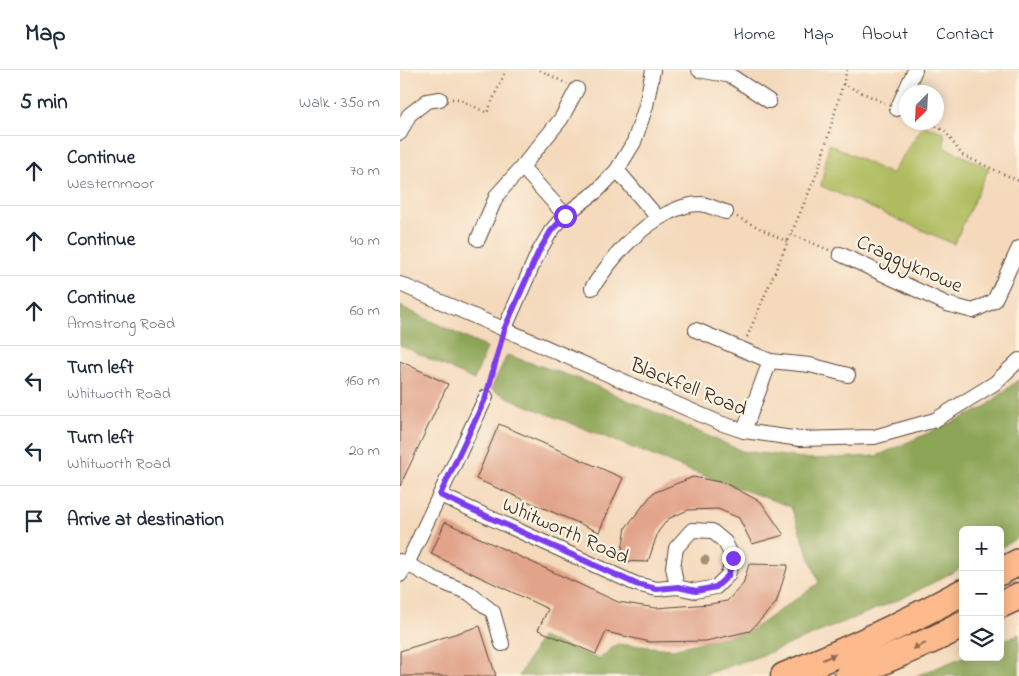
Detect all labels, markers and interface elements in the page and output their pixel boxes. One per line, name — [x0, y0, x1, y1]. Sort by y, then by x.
text: Map — [25, 17, 66, 52]
text: Home — [734, 22, 775, 48]
text: Map — [803, 22, 834, 48]
text: About — [862, 22, 908, 48]
text: Contact — [936, 22, 994, 48]
north arrow — [899, 85, 944, 130]
text: 5 min — [20, 88, 68, 118]
text: Walk · 350 m — [299, 91, 380, 115]
text: Continue — [67, 145, 135, 172]
icon: ahead — [20, 157, 48, 185]
text: 70 m — [350, 159, 380, 183]
text: Westernmoor — [67, 172, 154, 196]
route start — [554, 205, 577, 228]
icon: ahead — [20, 227, 48, 255]
text: Continue — [67, 227, 135, 254]
street label: Craggyknowe — [850, 228, 968, 304]
text: 40 m — [350, 229, 380, 253]
text: Continue — [67, 285, 135, 312]
icon: ahead — [20, 297, 48, 325]
text: 60 m — [350, 299, 380, 323]
text: Armstrong Road — [67, 312, 175, 336]
street label: Blackfell Road — [624, 350, 751, 425]
text: Turn left — [67, 355, 134, 382]
icon: left — [20, 367, 48, 395]
text: 160 m — [345, 369, 380, 393]
text: Whitworth Road — [67, 382, 171, 406]
text: Turn left — [67, 425, 134, 452]
icon: left — [20, 437, 48, 465]
text: 20 m — [349, 439, 380, 463]
text: Whitworth Road — [67, 452, 171, 476]
street label: Whitworth Road — [497, 490, 634, 573]
icon: arrive — [20, 507, 48, 535]
text: Arrive at destination — [67, 507, 224, 534]
map controls — [959, 526, 1004, 661]
button: + — [959, 526, 1004, 571]
route end — [722, 547, 745, 570]
button: − — [959, 571, 1004, 616]
button: layers — [959, 616, 1004, 661]
one-way arrow — [912, 642, 926, 650]
one-way arrow — [821, 653, 836, 662]

